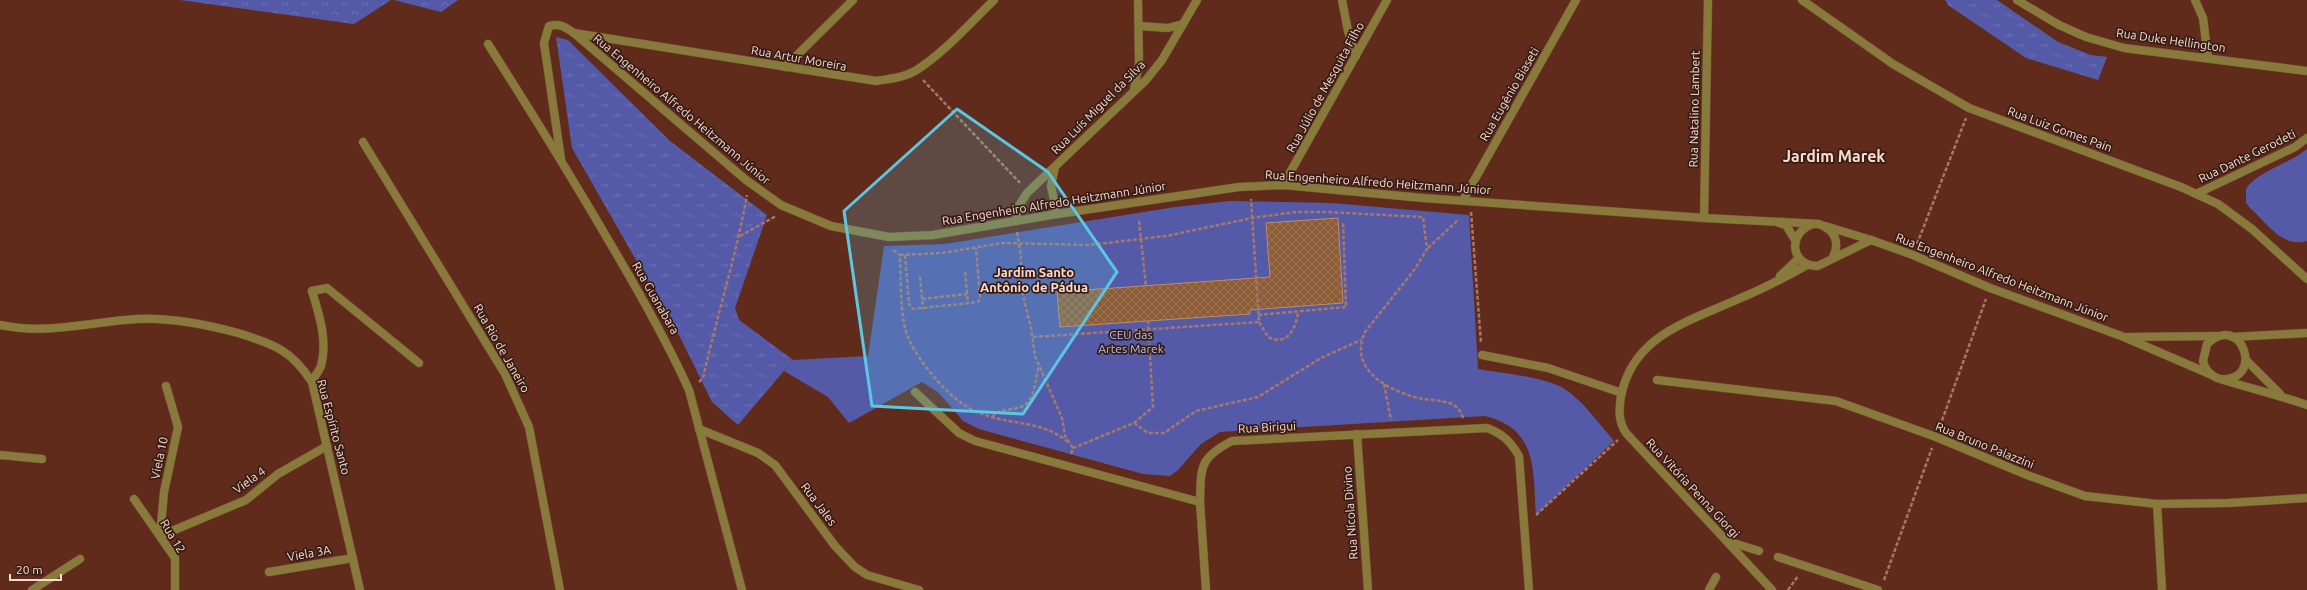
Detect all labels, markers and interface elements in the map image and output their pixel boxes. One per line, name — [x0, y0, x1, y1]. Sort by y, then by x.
street label: Rua Júlio de Mesquita Filho — [1284, 20, 1366, 154]
street label: Rua Duke Hellington — [2115, 26, 2227, 54]
street label: Rua Engenheiro Alfredo Heitzmann Júnior — [591, 31, 773, 187]
street label: Rua Artur Moreira — [750, 43, 848, 73]
street label: Rua Eugênio Biaseti — [1477, 45, 1541, 143]
street label: Rua Natalino Lambert — [1686, 50, 1702, 168]
street label: Rua Luís Miguel da Silva — [1049, 58, 1147, 156]
street label: Rua Luiz Gomes Pain — [2006, 104, 2114, 154]
street label: Rua Dante Gerodeti — [2196, 127, 2298, 185]
district label: Jardim Marek — [1783, 147, 1885, 165]
street label: Rua Engenheiro Alfredo Heitzmann Júnior — [1265, 168, 1492, 196]
street label: Rua Engenheiro Alfredo Heitzmann Júnior — [941, 179, 1167, 227]
street label: Rua Engenheiro Alfredo Heitzmann Júnior — [1894, 230, 2111, 324]
street label: Rua Guanabara — [630, 260, 682, 336]
district label: Jardim Santo Antônio de Pádua — [980, 265, 1088, 294]
street label: Rua Rio de Janeiro — [471, 302, 533, 394]
park label: CEU das Artes Marek — [1098, 328, 1164, 355]
street label: Rua Espírito Santo — [315, 378, 353, 476]
street label: Rua Birigui — [1238, 419, 1296, 435]
street label: Rua Bruno Palazzini — [1934, 419, 2036, 471]
street label: Viela 10 — [148, 435, 170, 480]
street label: Rua Vitória Penna Giorgi — [1644, 436, 1742, 540]
street label: Viela 4 — [230, 464, 268, 496]
street label: Rua Nícola Divino — [1340, 466, 1360, 560]
street label: Rua Jales — [799, 480, 839, 528]
street label: Rua 12 — [158, 517, 188, 555]
street label: Viela 3A — [286, 543, 332, 563]
scale bar — [10, 556, 61, 582]
text: 20 m — [16, 563, 43, 576]

